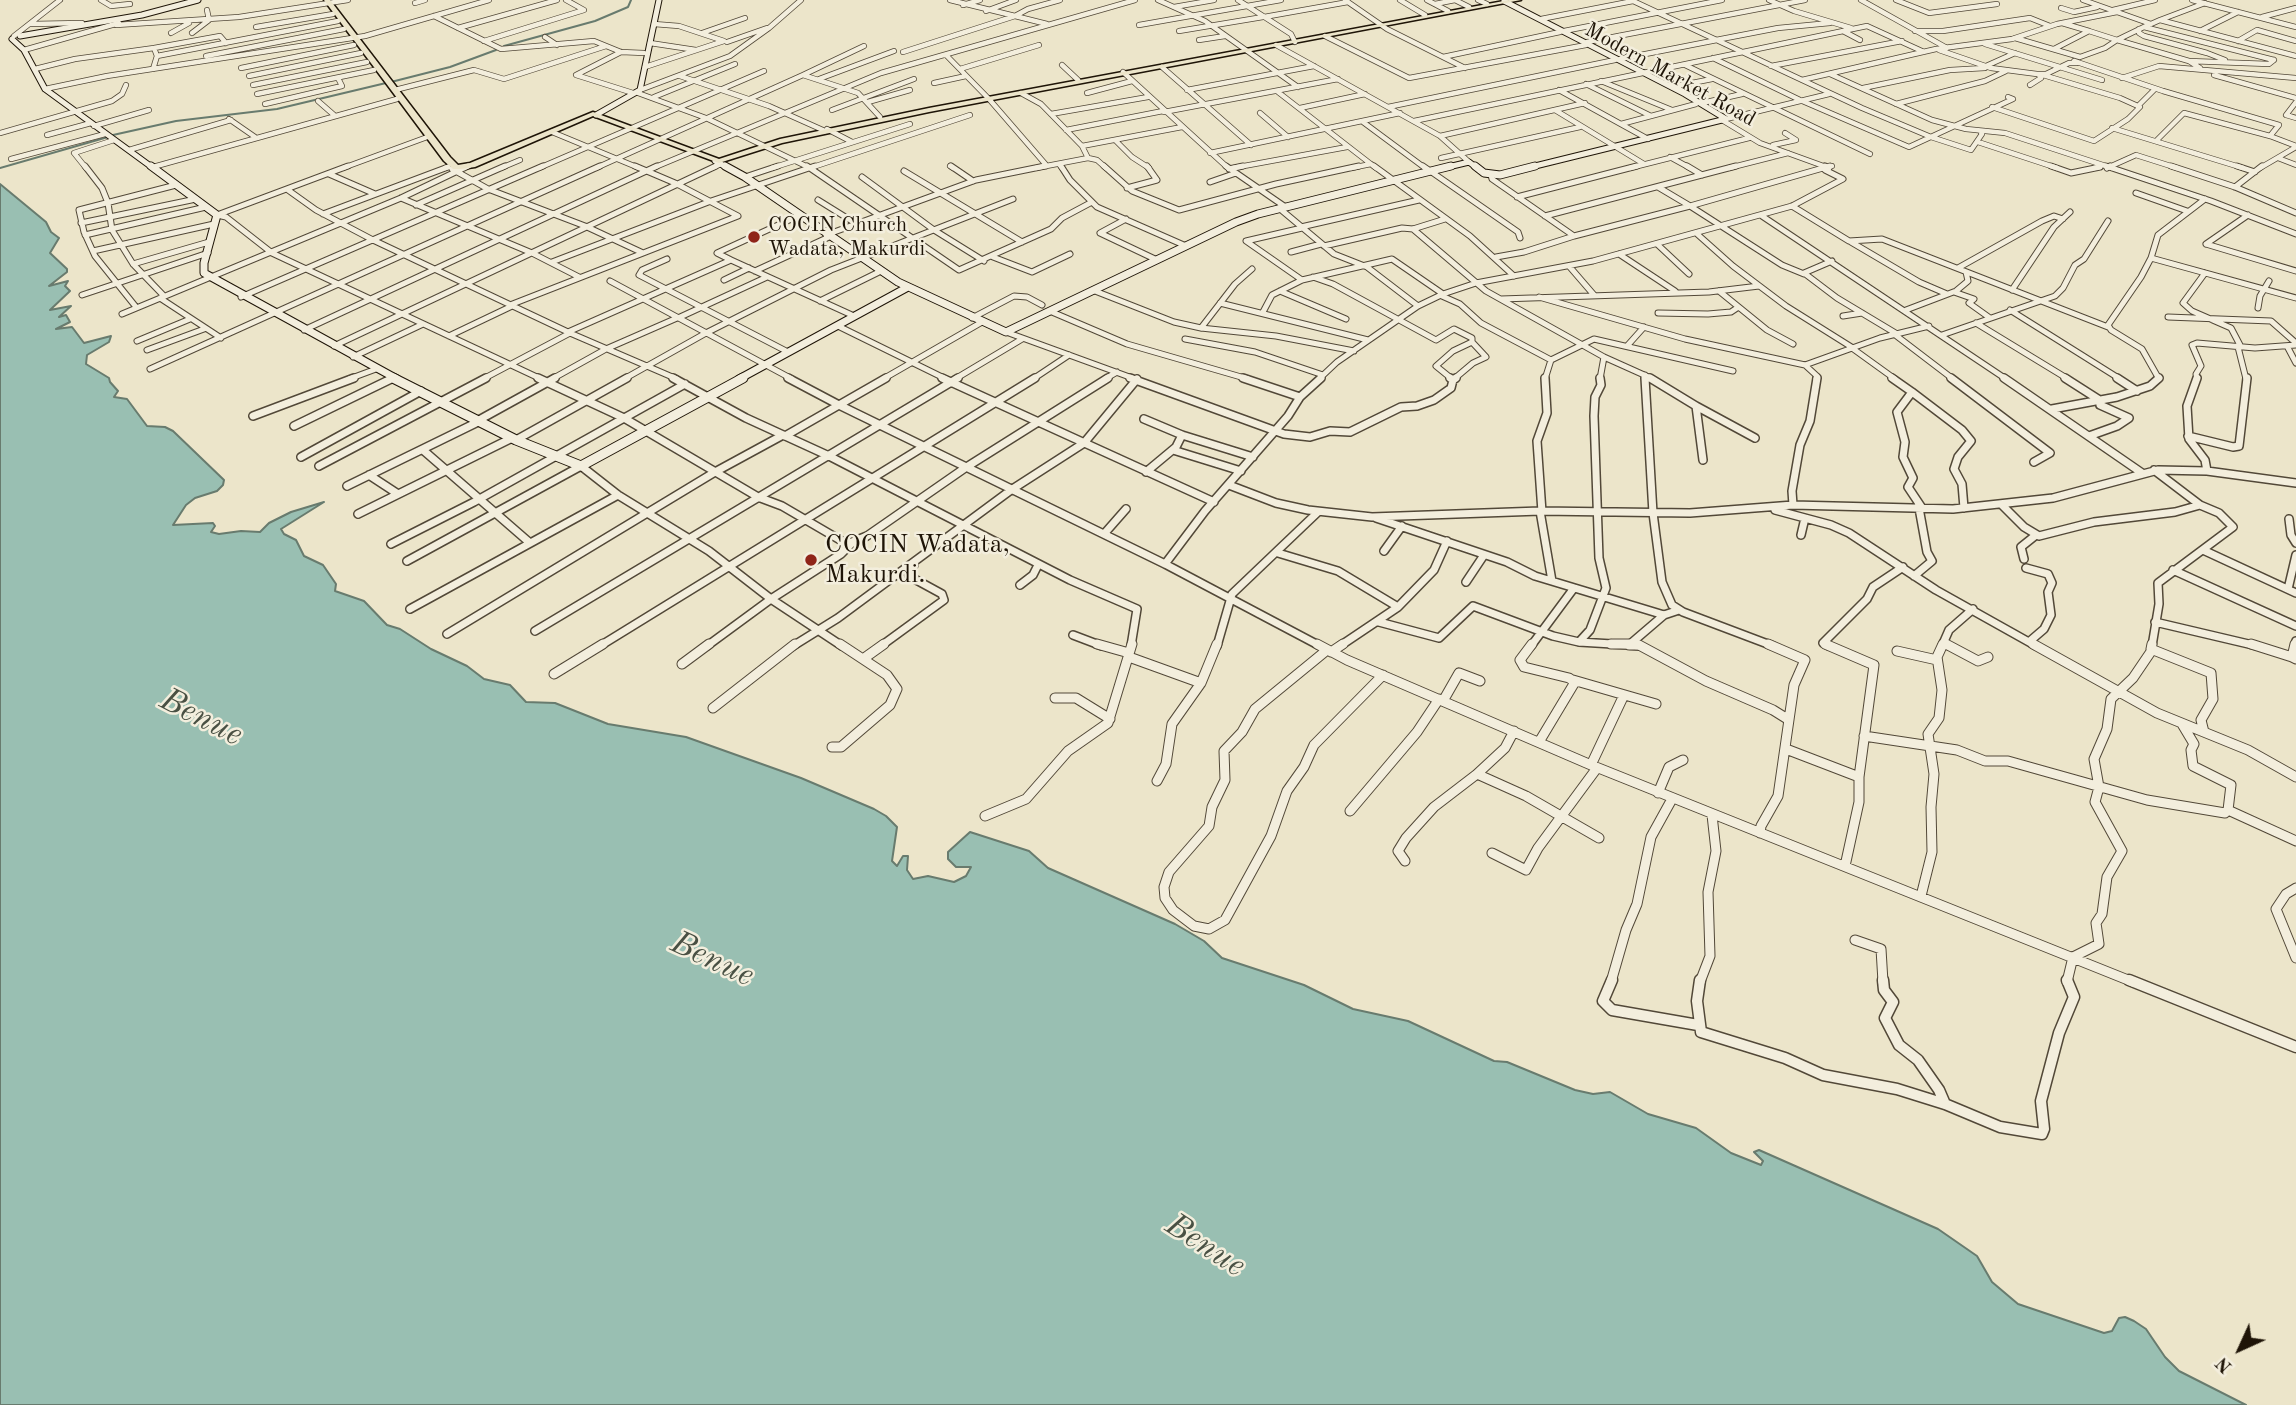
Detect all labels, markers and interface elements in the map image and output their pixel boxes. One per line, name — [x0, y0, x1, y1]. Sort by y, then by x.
street label: Modern Market Road — [1580, 18, 1760, 132]
place label: COCIN Church Wadata, Makurdi — [768, 212, 925, 262]
marker: COCIN Church Wadata, Makurdi — [746, 229, 762, 245]
place label: COCIN Wadata, Makurdi. — [825, 529, 1010, 590]
marker: COCIN Wadata, Makurdi. — [803, 552, 819, 568]
water label: Benue — [153, 680, 249, 756]
water label: Benue — [664, 924, 760, 996]
water label: Benue — [1157, 1206, 1253, 1286]
north arrow — [2205, 1314, 2275, 1384]
text: N — [2213, 1352, 2237, 1376]

